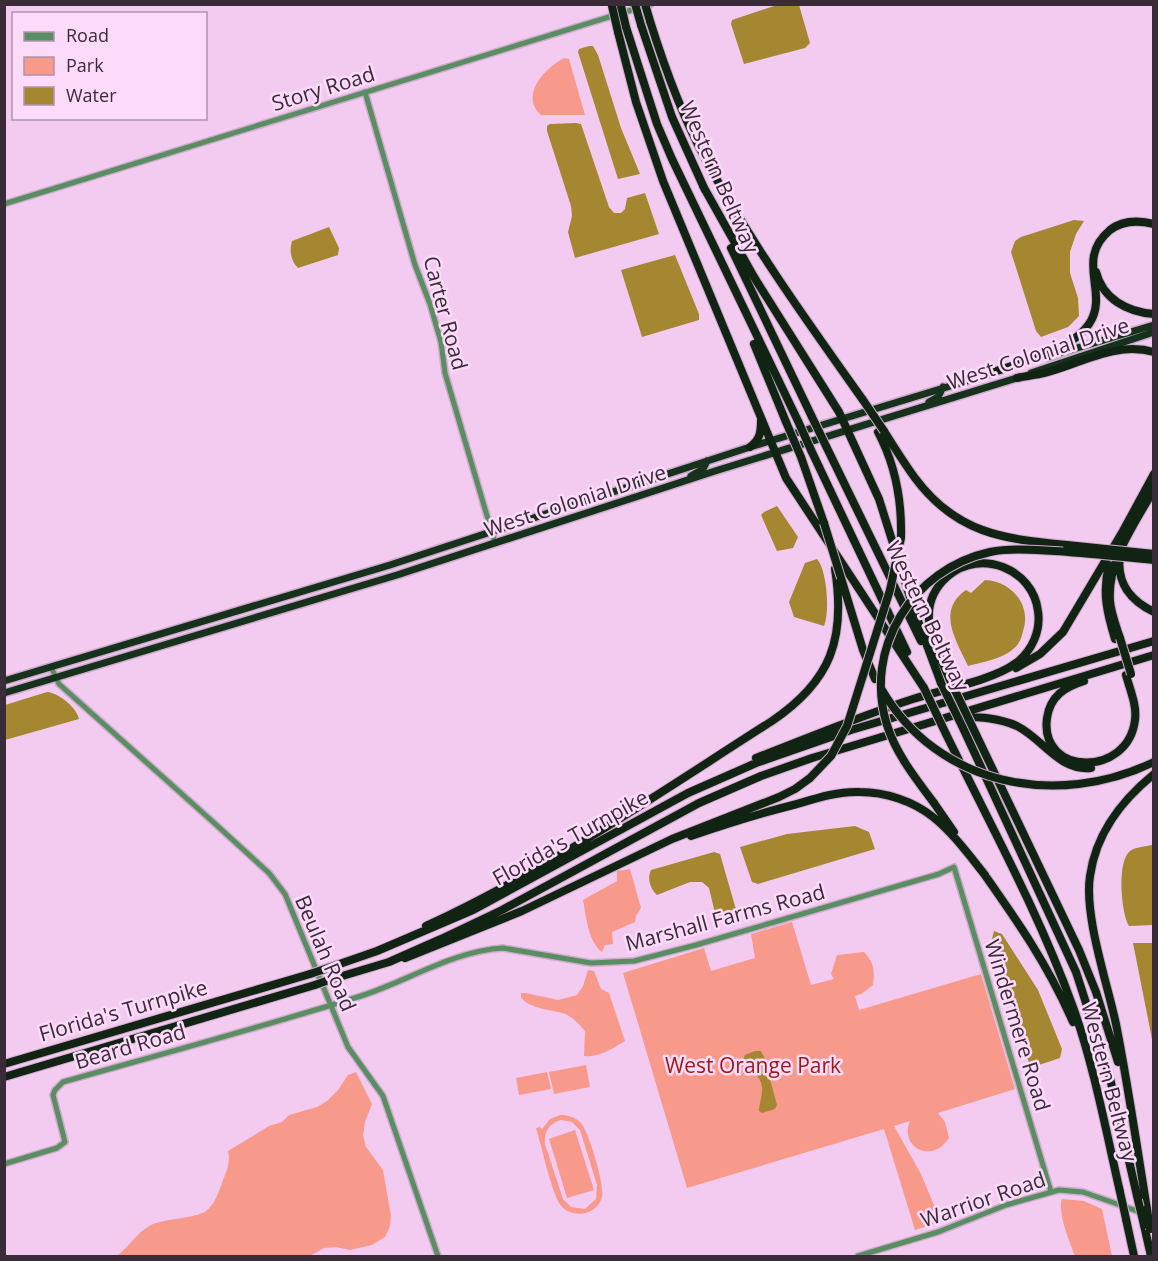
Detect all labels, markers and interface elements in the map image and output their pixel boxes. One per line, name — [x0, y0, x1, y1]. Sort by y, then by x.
legend — [12, 12, 207, 120]
text: Road — [66, 23, 109, 47]
text: Park — [66, 53, 104, 77]
street label: Story Road — [268, 59, 378, 117]
text: Water — [66, 83, 117, 107]
street label: Western Beltway — [674, 96, 766, 258]
street label: Carter Road — [417, 253, 475, 373]
street label: West Colonial Drive — [943, 310, 1133, 396]
street label: West Colonial Drive — [480, 457, 670, 543]
street label: Western Beltway — [879, 536, 977, 696]
street label: Florida's Turnpike — [487, 783, 653, 891]
street label: Marshall Farms Road — [622, 877, 828, 957]
street label: Beulah Road — [289, 891, 363, 1015]
street label: Windermere Road — [979, 936, 1057, 1114]
street label: Florida's Turnpike — [35, 973, 211, 1047]
street label: Western Beltway — [1075, 999, 1145, 1165]
street label: Beard Road — [71, 1017, 189, 1075]
park label: West Orange Park — [665, 1051, 841, 1079]
street label: Warrior Road — [917, 1165, 1049, 1233]

